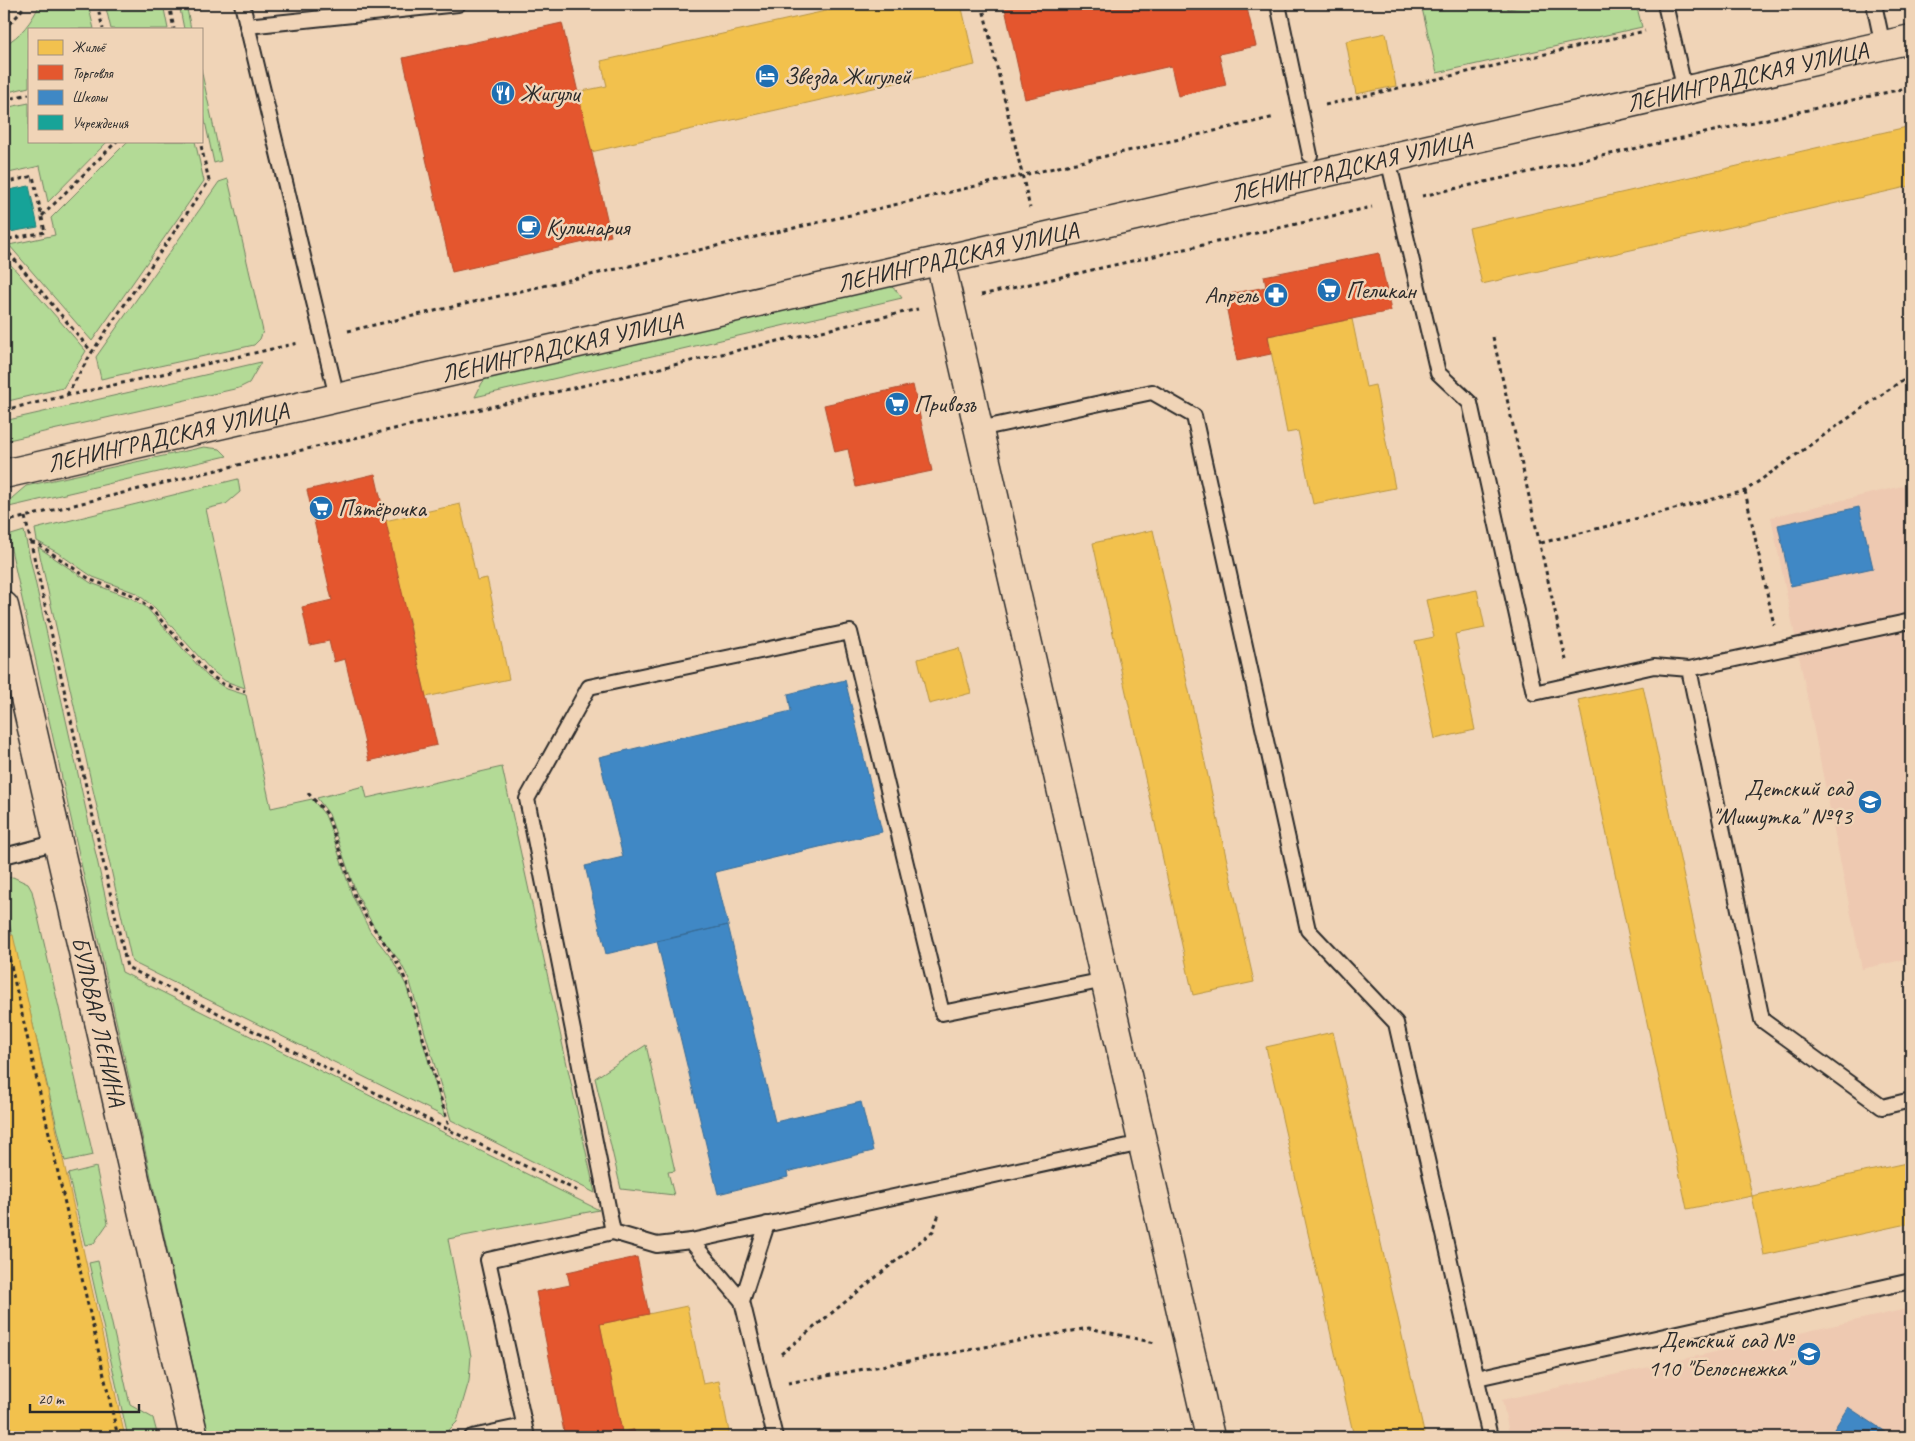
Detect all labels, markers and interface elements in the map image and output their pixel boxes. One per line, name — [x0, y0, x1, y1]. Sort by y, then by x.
legend — [28, 28, 202, 142]
street label: ЛЕНИНГРАДСКАЯ УЛИЦА — [1624, 34, 1871, 118]
text: Жильё — [72, 38, 107, 57]
place label: Звезда Жигулей — [784, 61, 913, 91]
hotel icon: Звезда Жигулей — [754, 63, 780, 89]
text: Торговля — [72, 64, 115, 83]
place label: Жигули — [520, 78, 582, 108]
restaurant icon: Жигули — [490, 80, 516, 106]
text: Школы — [72, 88, 108, 107]
text: Учреждения — [72, 114, 129, 133]
street label: ЛЕНИНГРАДСКАЯ УЛИЦА — [1228, 124, 1476, 209]
place label: Кулинария — [546, 212, 631, 242]
cafe icon: Кулинария — [516, 214, 542, 240]
street label: ЛЕНИНГРАДСКАЯ УЛИЦА — [834, 214, 1082, 298]
place label: Пеликан — [1346, 275, 1418, 305]
supermarket icon: Пеликан — [1316, 277, 1342, 303]
place label: Апрель — [1204, 280, 1259, 310]
pharmacy icon: Апрель — [1263, 282, 1289, 308]
street label: ЛЕНИНГРАДСКАЯ УЛИЦА — [438, 305, 686, 389]
place label: Привозъ — [914, 389, 977, 419]
supermarket icon: Привозъ — [884, 391, 910, 417]
street label: ЛЕНИНГРАДСКАЯ УЛИЦА — [44, 394, 292, 479]
place label: Пятёрочка — [338, 493, 427, 523]
supermarket icon: Пятёрочка — [308, 495, 334, 521]
place label: Детский сад "Мишутка" №93 — [1712, 773, 1854, 831]
school or university icon: Детский сад "Мишутка" №93 — [1857, 789, 1883, 815]
street label: БУЛЬВАР ЛЕНИНА — [65, 934, 133, 1110]
place label: Детский сад № 110 "Белоснежка" — [1648, 1325, 1797, 1383]
school or university icon: Детский сад № 110 "Белоснежка" — [1796, 1341, 1822, 1367]
scale bar — [30, 1381, 139, 1413]
text: 20 m — [38, 1390, 65, 1409]

